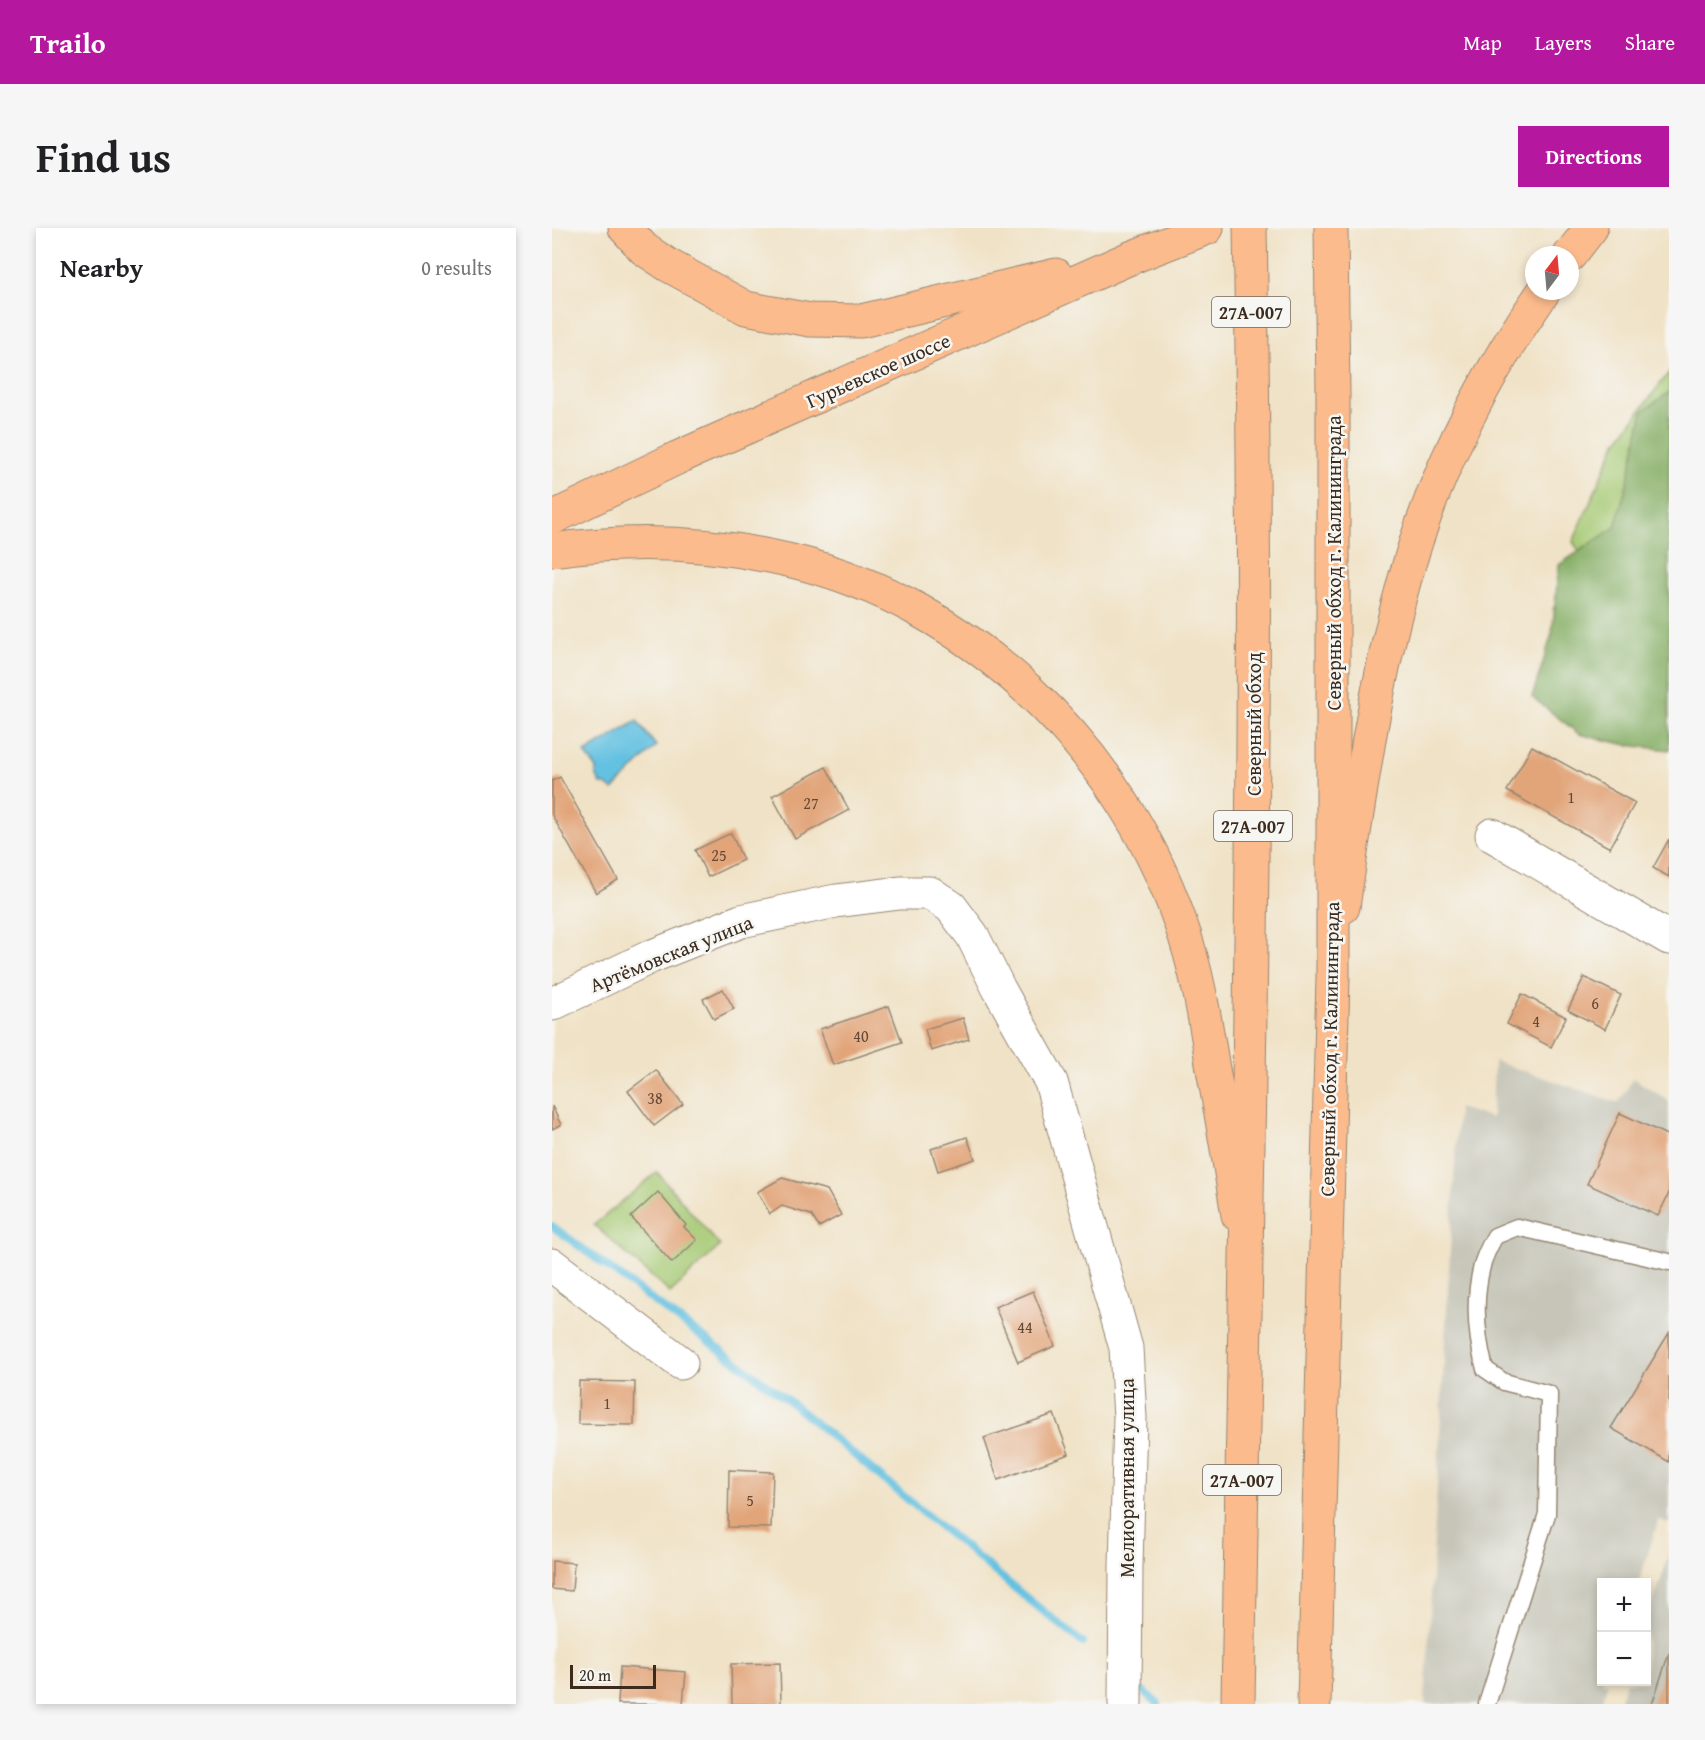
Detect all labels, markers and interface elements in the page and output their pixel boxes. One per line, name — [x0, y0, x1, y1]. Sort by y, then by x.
text: Trailo — [30, 22, 106, 63]
text: Map — [1463, 27, 1502, 58]
text: Layers — [1535, 27, 1592, 58]
text: Share — [1625, 27, 1675, 58]
text: Find us — [36, 126, 171, 187]
button: Directions — [1518, 126, 1669, 187]
north arrow — [1525, 246, 1579, 300]
text: Nearby — [60, 248, 143, 287]
text: 0 results — [421, 253, 492, 282]
road number: 27А-007 — [1212, 297, 1290, 327]
street label: Гурьевское шоссе — [801, 325, 955, 415]
street label: Северный обход г. Калининграда — [1319, 415, 1348, 710]
street label: Северный обход — [1239, 652, 1268, 796]
house number: 1 — [1567, 785, 1575, 809]
house number: 27 — [803, 791, 819, 815]
road number: 27А-007 — [1214, 811, 1292, 841]
house number: 25 — [711, 843, 727, 867]
street label: Северный обход г. Калининграда — [1312, 901, 1346, 1197]
street label: Артёмовская улица — [585, 907, 757, 999]
house number: 6 — [1591, 991, 1599, 1015]
house number: 4 — [1532, 1009, 1540, 1033]
house number: 40 — [853, 1024, 869, 1048]
house number: 38 — [647, 1086, 663, 1110]
house number: 44 — [1017, 1315, 1033, 1339]
street label: Мелиоративная улица — [1112, 1378, 1141, 1578]
house number: 1 — [603, 1391, 611, 1415]
road number: 27А-007 — [1203, 1465, 1281, 1495]
house number: 5 — [746, 1488, 754, 1512]
map controls — [1597, 1578, 1651, 1686]
button: + — [1597, 1578, 1651, 1632]
button: − — [1597, 1632, 1651, 1686]
scale bar — [570, 1662, 656, 1690]
text: 20 m — [579, 1663, 611, 1687]

